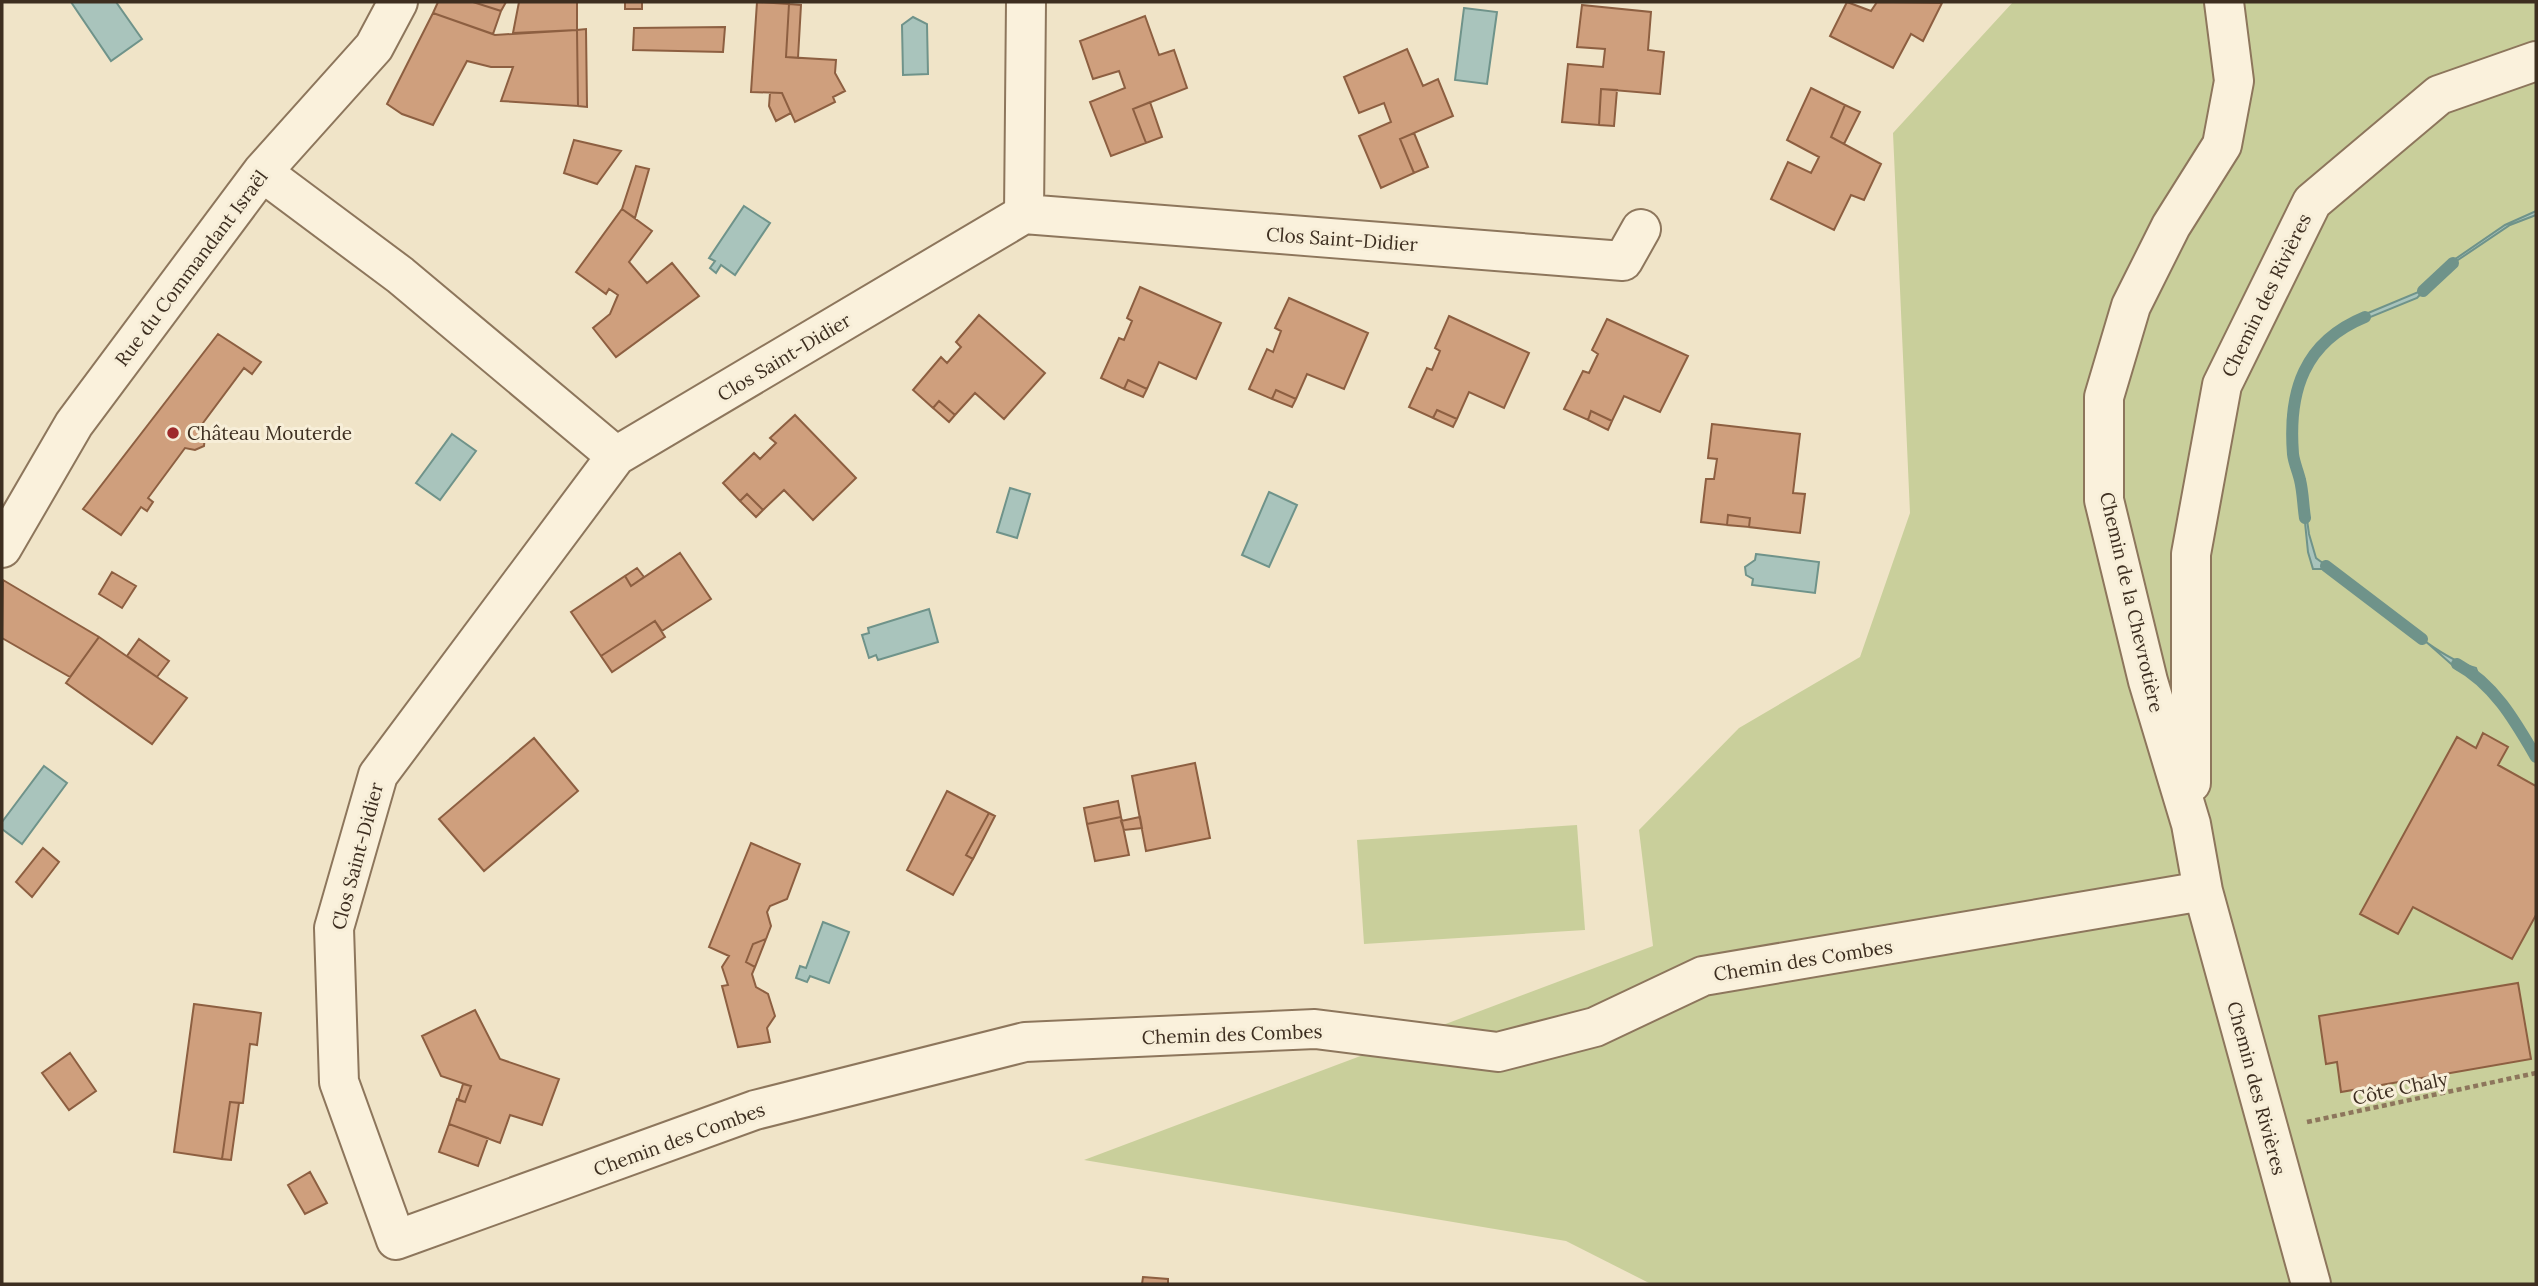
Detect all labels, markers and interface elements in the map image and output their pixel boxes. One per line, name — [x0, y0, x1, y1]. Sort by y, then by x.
street label: Rue du Commandant Israël — [109, 165, 273, 371]
street label: Chemin des Rivières — [2216, 209, 2316, 381]
street label: Clos Saint-Didier — [1265, 222, 1419, 256]
street label: Clos Saint-Didier — [713, 307, 856, 406]
place label: Château Mouterde — [187, 421, 352, 445]
marker: Château Mouterde — [165, 425, 181, 441]
street label: Chemin de la Chevrotière — [2095, 489, 2169, 715]
street label: Clos Saint-Didier — [326, 779, 388, 932]
street label: Chemin des Combes — [1712, 934, 1894, 986]
street label: Chemin des Rivières — [2222, 998, 2292, 1178]
street label: Chemin des Combes — [1141, 1019, 1323, 1049]
street label: Côte Chaly — [2350, 1066, 2450, 1110]
street label: Chemin des Combes — [590, 1097, 768, 1181]

